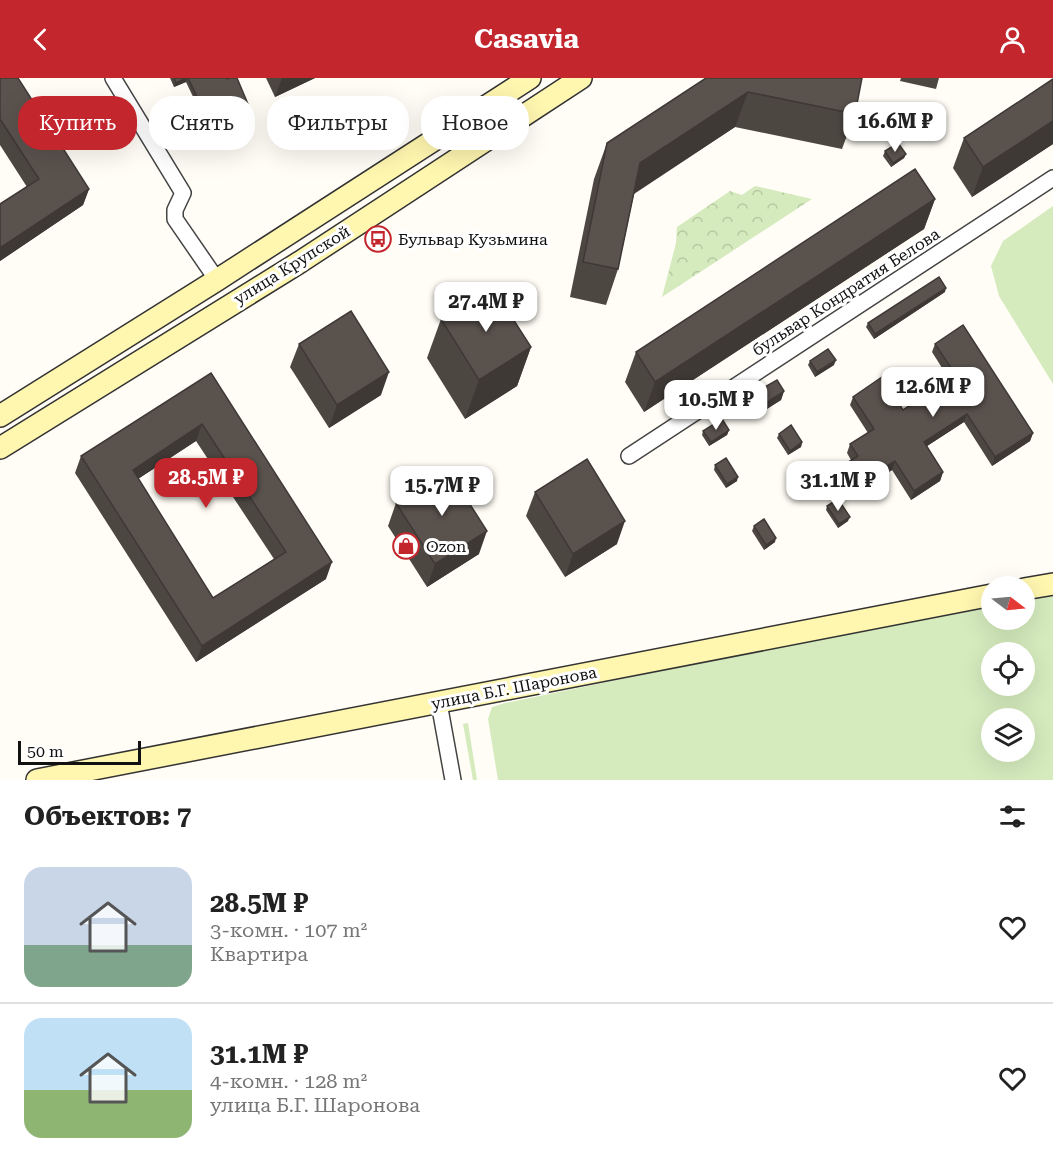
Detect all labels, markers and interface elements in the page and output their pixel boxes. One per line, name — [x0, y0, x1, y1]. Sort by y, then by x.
icon: back — [24, 23, 57, 56]
text: Casavia — [474, 23, 579, 55]
icon: person — [996, 23, 1029, 56]
chip: Купить — [18, 96, 137, 150]
chip: Снять — [149, 96, 255, 150]
chip: Фильтры — [267, 96, 409, 150]
chip: Новое — [421, 96, 529, 150]
pin: 16.6M ₽ — [840, 102, 950, 153]
text: 16.6M ₽ — [857, 109, 933, 133]
street label: улица Крупской — [230, 221, 354, 308]
bus stop icon: Бульвар Кузьмина — [363, 224, 393, 254]
street label: бульвар Кондратия Белова — [749, 224, 943, 360]
place label: Бульвар Кузьмина — [398, 230, 548, 249]
pin: 27.4M ₽ — [431, 282, 541, 333]
text: 27.4M ₽ — [448, 289, 524, 313]
pin: 12.6M ₽ — [878, 367, 988, 418]
text: 12.6M ₽ — [895, 374, 971, 398]
pin: 10.5M ₽ — [661, 380, 771, 431]
text: 10.5M ₽ — [678, 387, 754, 411]
pin: 28.5M ₽ — [151, 458, 261, 509]
pin: 31.1M ₽ — [783, 461, 893, 512]
text: 28.5M ₽ — [168, 465, 244, 489]
pin: 15.7M ₽ — [387, 466, 497, 517]
text: 31.1M ₽ — [800, 468, 876, 492]
text: 15.7M ₽ — [404, 473, 480, 497]
shop icon: Ozon — [391, 531, 421, 561]
place label: Ozon — [426, 537, 466, 556]
north arrow — [981, 576, 1035, 630]
map controls — [981, 576, 1035, 762]
button: locate — [981, 642, 1035, 696]
street label: улица Б.Г. Шаронова — [430, 663, 599, 713]
button: layers — [981, 708, 1035, 762]
scale bar — [18, 738, 141, 766]
text: 50 m — [27, 742, 64, 761]
icon: filters — [996, 800, 1029, 833]
text: Объектов: 7 — [24, 801, 191, 831]
text: 28.5M ₽ — [210, 888, 308, 918]
icon: home — [72, 891, 144, 963]
icon: heart — [996, 911, 1029, 944]
text: 3-комн. · 107 m² — [210, 918, 367, 942]
text: Квартира — [210, 942, 308, 966]
text: 31.1M ₽ — [210, 1039, 308, 1069]
icon: home — [72, 1042, 144, 1114]
icon: heart — [996, 1062, 1029, 1095]
text: 4-комн. · 128 m² — [210, 1069, 367, 1093]
text: улица Б.Г. Шаронова — [210, 1093, 420, 1117]

